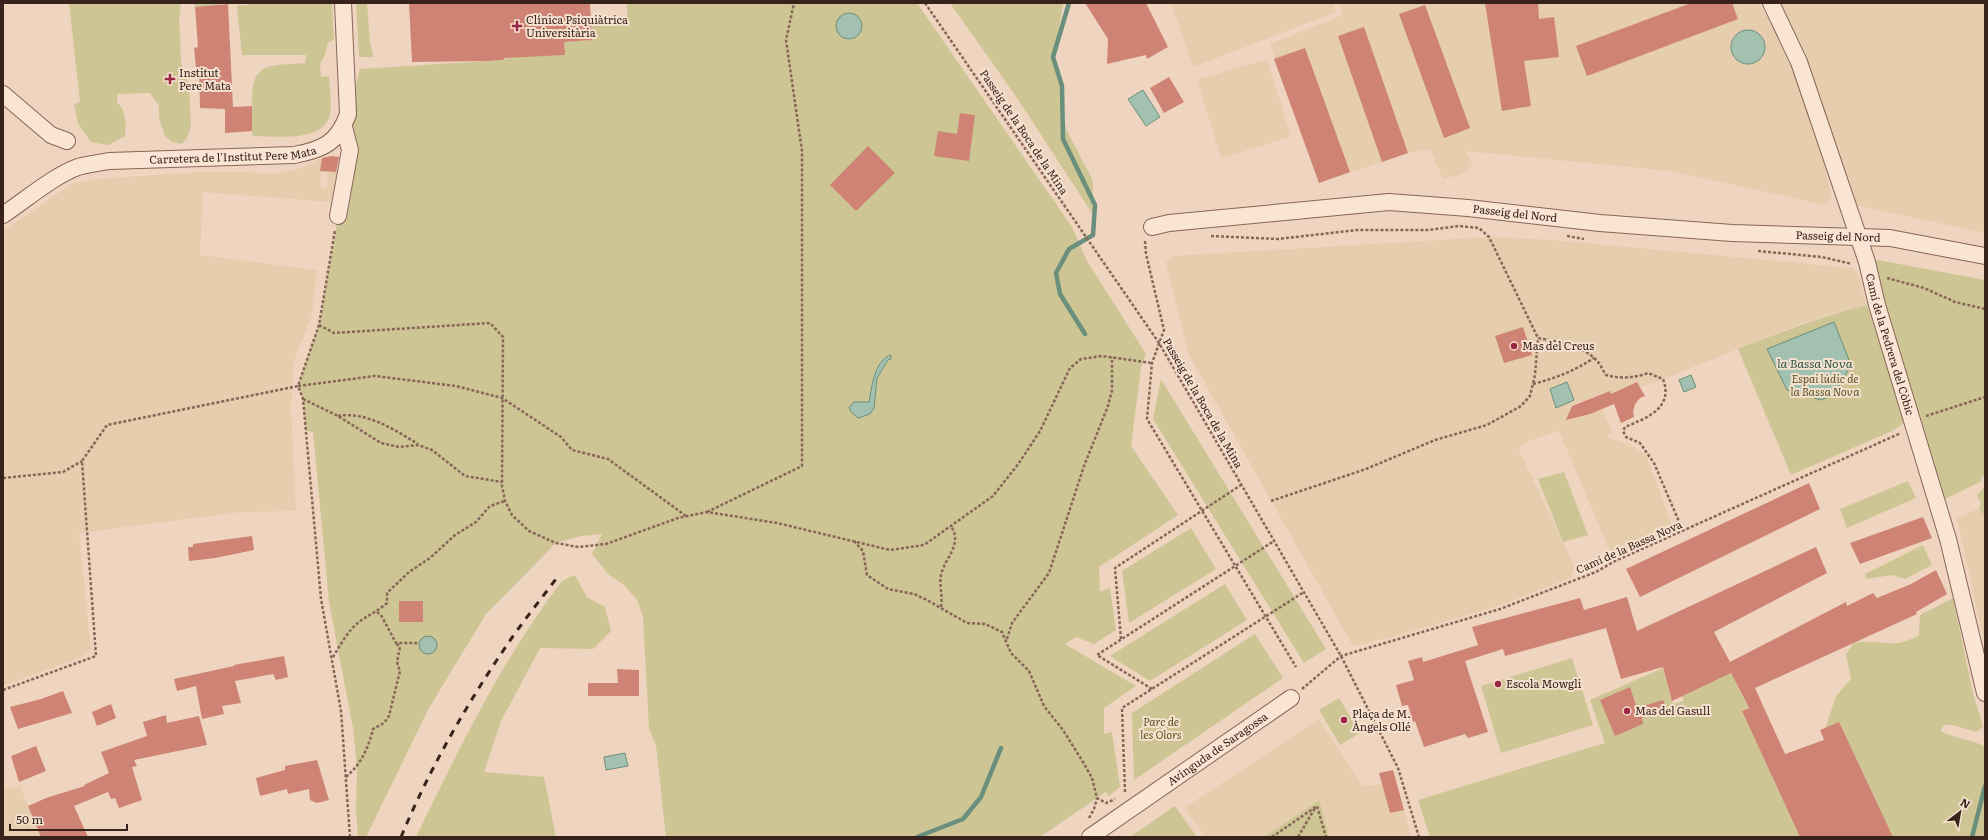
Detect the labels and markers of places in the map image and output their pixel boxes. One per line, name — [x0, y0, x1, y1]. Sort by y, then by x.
place label: Clínica Psiquiàtrica Universitària — [526, 11, 628, 40]
marker: Clínica Psiquiàtrica Universitària — [511, 20, 523, 32]
place label: Institut Pere Mata — [179, 64, 231, 93]
marker: Institut Pere Mata — [164, 73, 176, 85]
place label: Mas del Creus — [1522, 337, 1594, 353]
marker: Mas del Creus — [1509, 341, 1519, 351]
place label: Escola Mowgli — [1506, 675, 1582, 691]
marker: Escola Mowgli — [1493, 679, 1503, 689]
place label: Mas del Gasull — [1635, 702, 1711, 718]
place label: Plaça de M. Àngels Ollé — [1352, 705, 1411, 734]
marker: Mas del Gasull — [1622, 706, 1632, 716]
marker: Plaça de M. Àngels Ollé — [1339, 715, 1349, 725]

